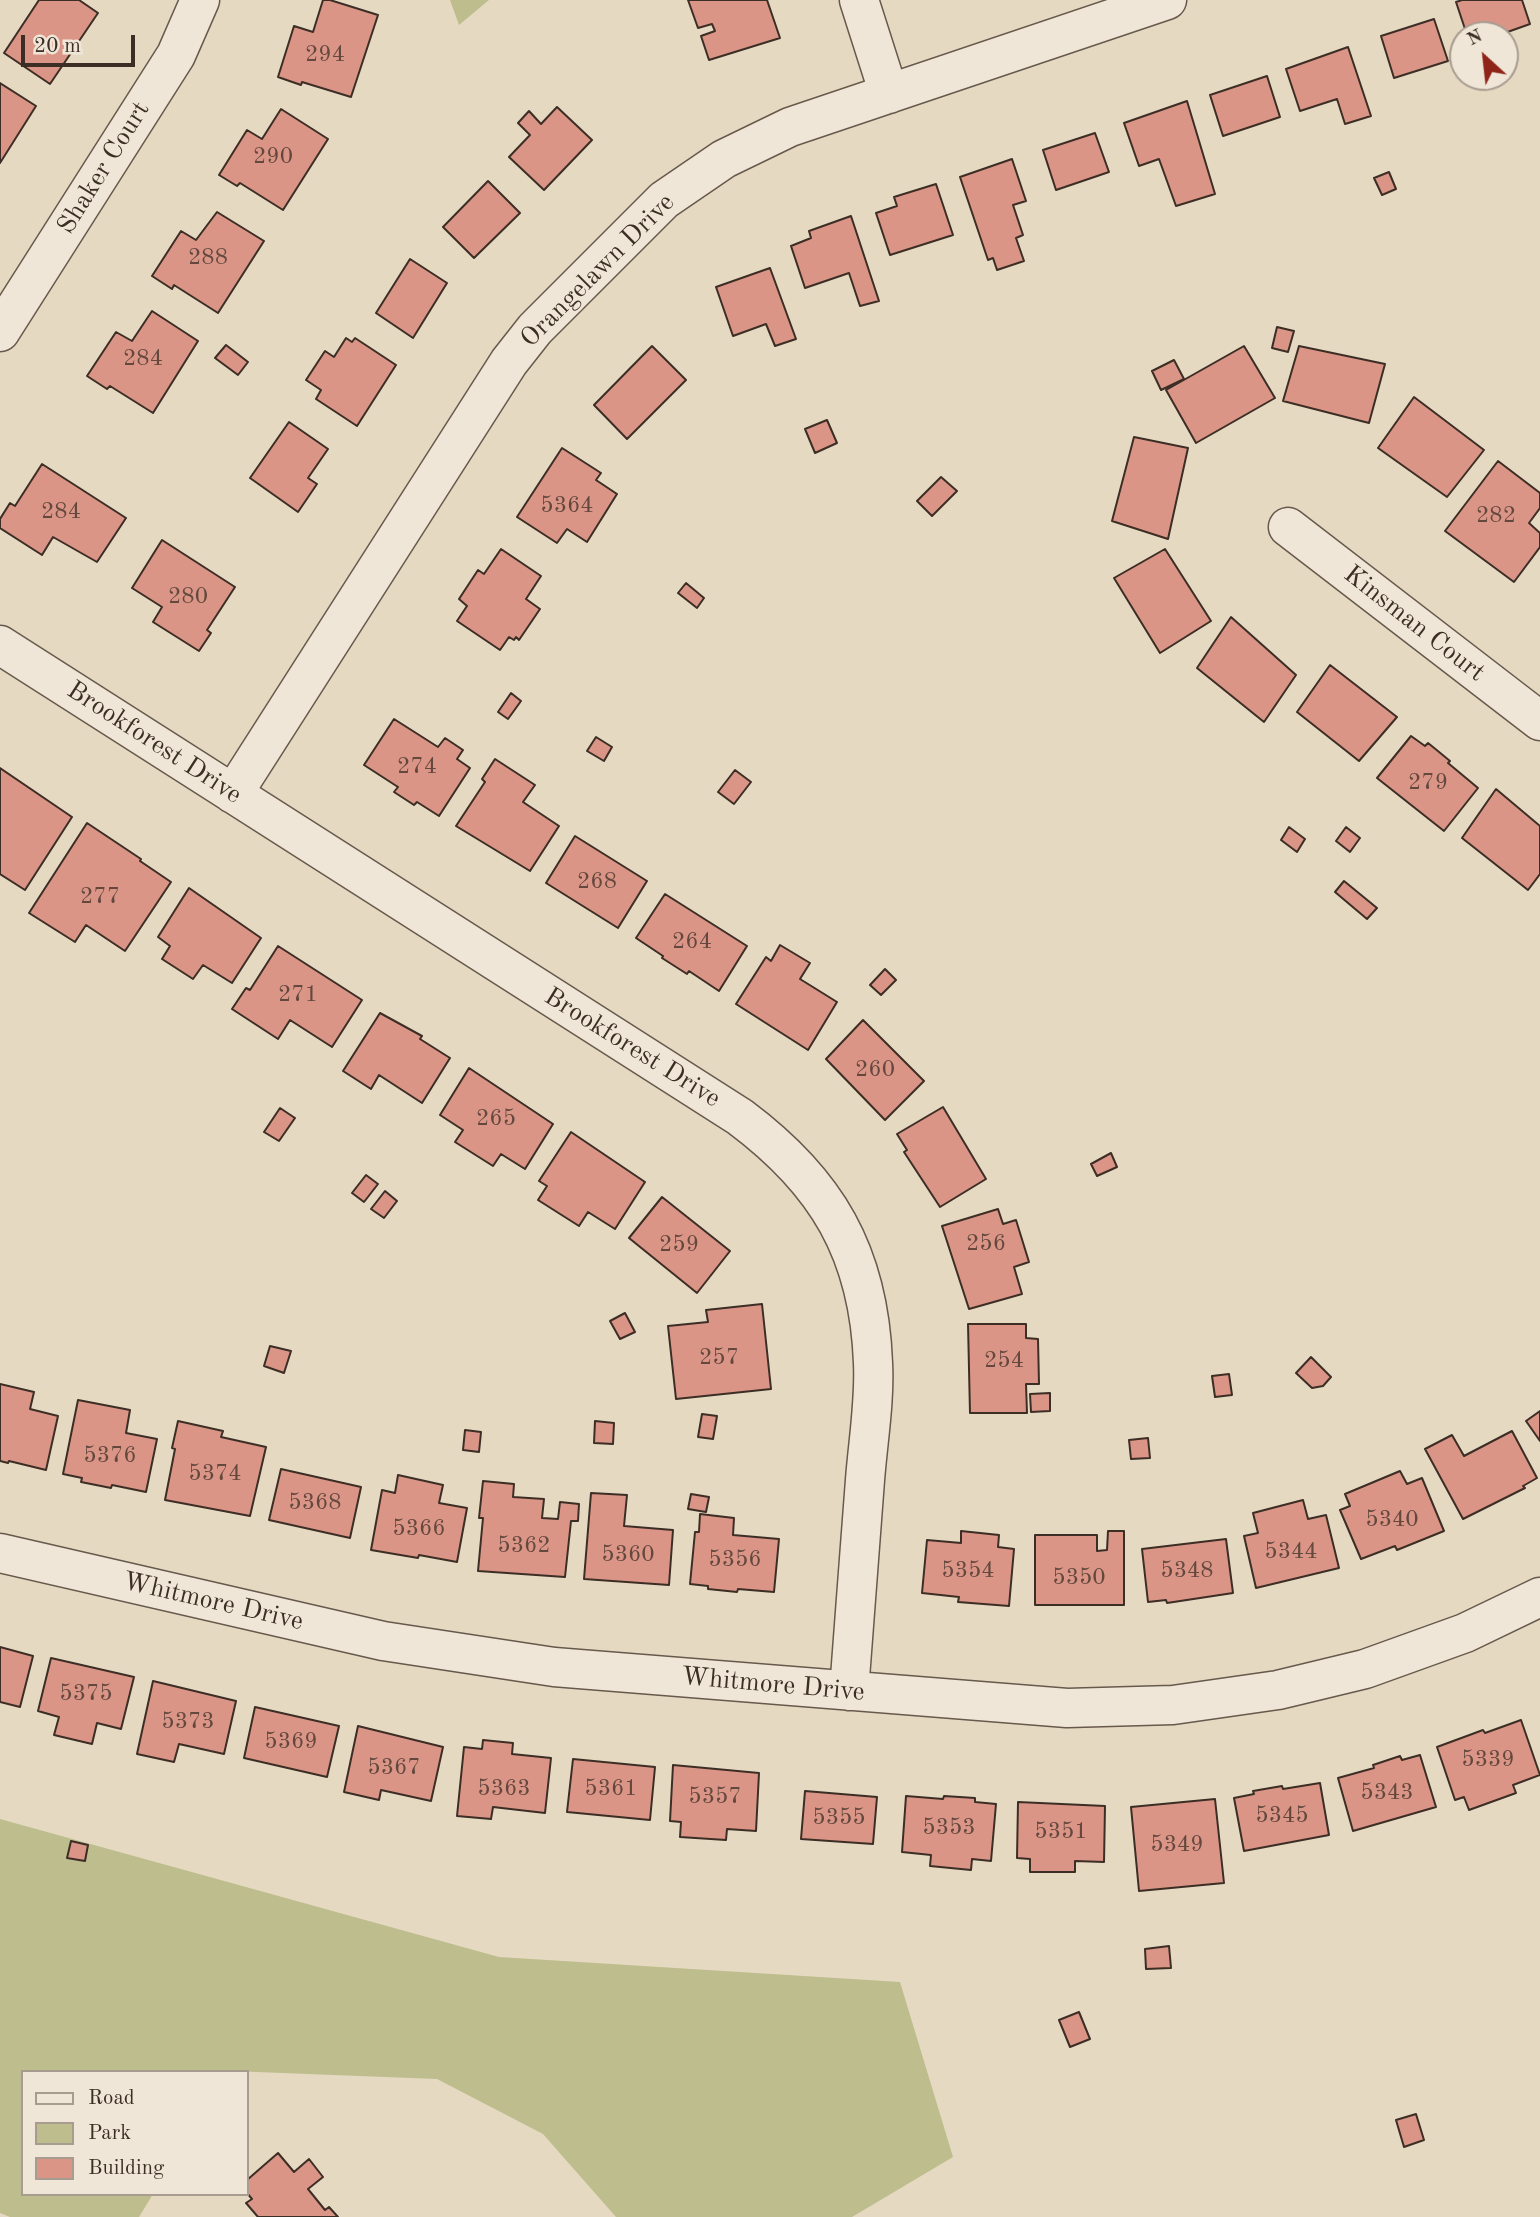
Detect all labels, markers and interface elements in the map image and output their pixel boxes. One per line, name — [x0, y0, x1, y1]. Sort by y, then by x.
scale bar — [24, 21, 138, 65]
north arrow — [1449, 21, 1519, 91]
text: N — [1464, 27, 1486, 50]
text: 20 m — [34, 36, 81, 57]
house number: 294 — [305, 41, 345, 69]
street label: Shaker Court — [51, 96, 157, 240]
house number: 290 — [253, 143, 293, 171]
street label: Orangelawn Drive — [515, 188, 681, 354]
house number: 288 — [188, 244, 228, 272]
house number: 284 — [123, 345, 163, 373]
house number: 5364 — [540, 492, 594, 520]
house number: 284 — [41, 498, 81, 526]
house number: 282 — [1476, 502, 1516, 530]
street label: Kinsman Court — [1337, 559, 1491, 689]
house number: 280 — [168, 583, 208, 611]
street label: Brookforest Drive — [61, 675, 247, 811]
house number: 274 — [397, 753, 437, 781]
house number: 279 — [1408, 769, 1448, 797]
house number: 268 — [577, 868, 617, 896]
house number: 277 — [80, 883, 120, 911]
house number: 264 — [672, 928, 712, 956]
house number: 271 — [278, 981, 318, 1009]
street label: Brookforest Drive — [538, 981, 726, 1115]
house number: 260 — [855, 1056, 895, 1084]
house number: 265 — [476, 1105, 516, 1133]
house number: 256 — [966, 1230, 1006, 1258]
house number: 259 — [659, 1231, 699, 1259]
house number: 257 — [699, 1344, 739, 1372]
house number: 254 — [984, 1347, 1024, 1375]
house number: 5376 — [83, 1442, 137, 1470]
house number: 5374 — [188, 1460, 242, 1488]
house number: 5368 — [288, 1489, 342, 1517]
house number: 5340 — [1365, 1506, 1419, 1534]
house number: 5366 — [392, 1515, 446, 1543]
house number: 5362 — [497, 1532, 551, 1560]
house number: 5344 — [1264, 1538, 1318, 1566]
house number: 5360 — [601, 1541, 655, 1569]
house number: 5356 — [708, 1546, 762, 1574]
house number: 5354 — [941, 1557, 995, 1585]
house number: 5348 — [1160, 1557, 1214, 1585]
house number: 5350 — [1052, 1564, 1106, 1592]
street label: Whitmore Drive — [120, 1566, 306, 1638]
street label: Whitmore Drive — [680, 1661, 866, 1709]
house number: 5375 — [59, 1680, 113, 1708]
house number: 5373 — [161, 1708, 215, 1736]
house number: 5369 — [264, 1728, 318, 1756]
house number: 5339 — [1461, 1746, 1515, 1774]
house number: 5367 — [367, 1754, 421, 1782]
house number: 5363 — [477, 1775, 531, 1803]
house number: 5361 — [584, 1775, 638, 1803]
house number: 5343 — [1360, 1779, 1414, 1807]
house number: 5357 — [688, 1783, 742, 1811]
house number: 5345 — [1255, 1802, 1309, 1830]
house number: 5355 — [812, 1804, 866, 1832]
house number: 5353 — [922, 1814, 976, 1842]
house number: 5351 — [1034, 1818, 1088, 1846]
house number: 5349 — [1150, 1831, 1204, 1859]
legend — [21, 2070, 248, 2196]
text: Road — [88, 2088, 135, 2109]
text: Park — [88, 2123, 131, 2144]
text: Building — [88, 2158, 164, 2179]

